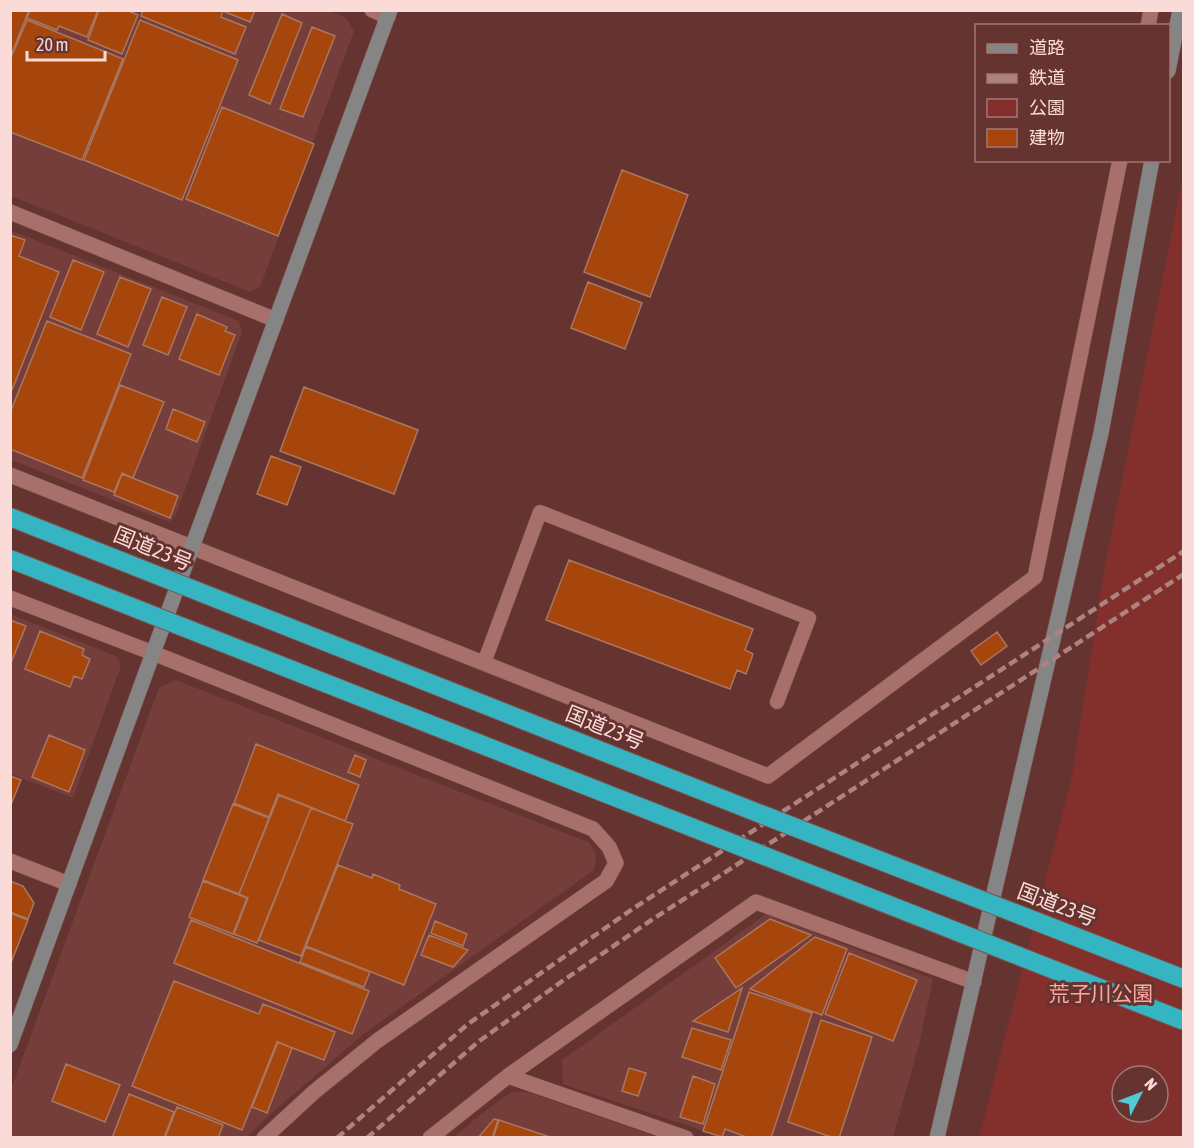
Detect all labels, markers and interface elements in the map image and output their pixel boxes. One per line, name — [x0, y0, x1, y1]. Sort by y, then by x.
scale bar — [27, 24, 105, 62]
legend — [975, 24, 1170, 162]
text: 20 m — [36, 34, 68, 55]
text: 道路 — [1029, 37, 1065, 58]
text: 鉄道 — [1029, 67, 1065, 88]
text: 公園 — [1029, 97, 1065, 118]
text: 建物 — [1029, 127, 1065, 148]
street label: 国道23号 — [111, 521, 196, 575]
street label: 国道23号 — [563, 700, 648, 754]
street label: 国道23号 — [1014, 878, 1100, 930]
park label: 荒子川公園 — [1049, 981, 1154, 1005]
north arrow — [1110, 1064, 1170, 1124]
text: N — [1141, 1074, 1161, 1093]

